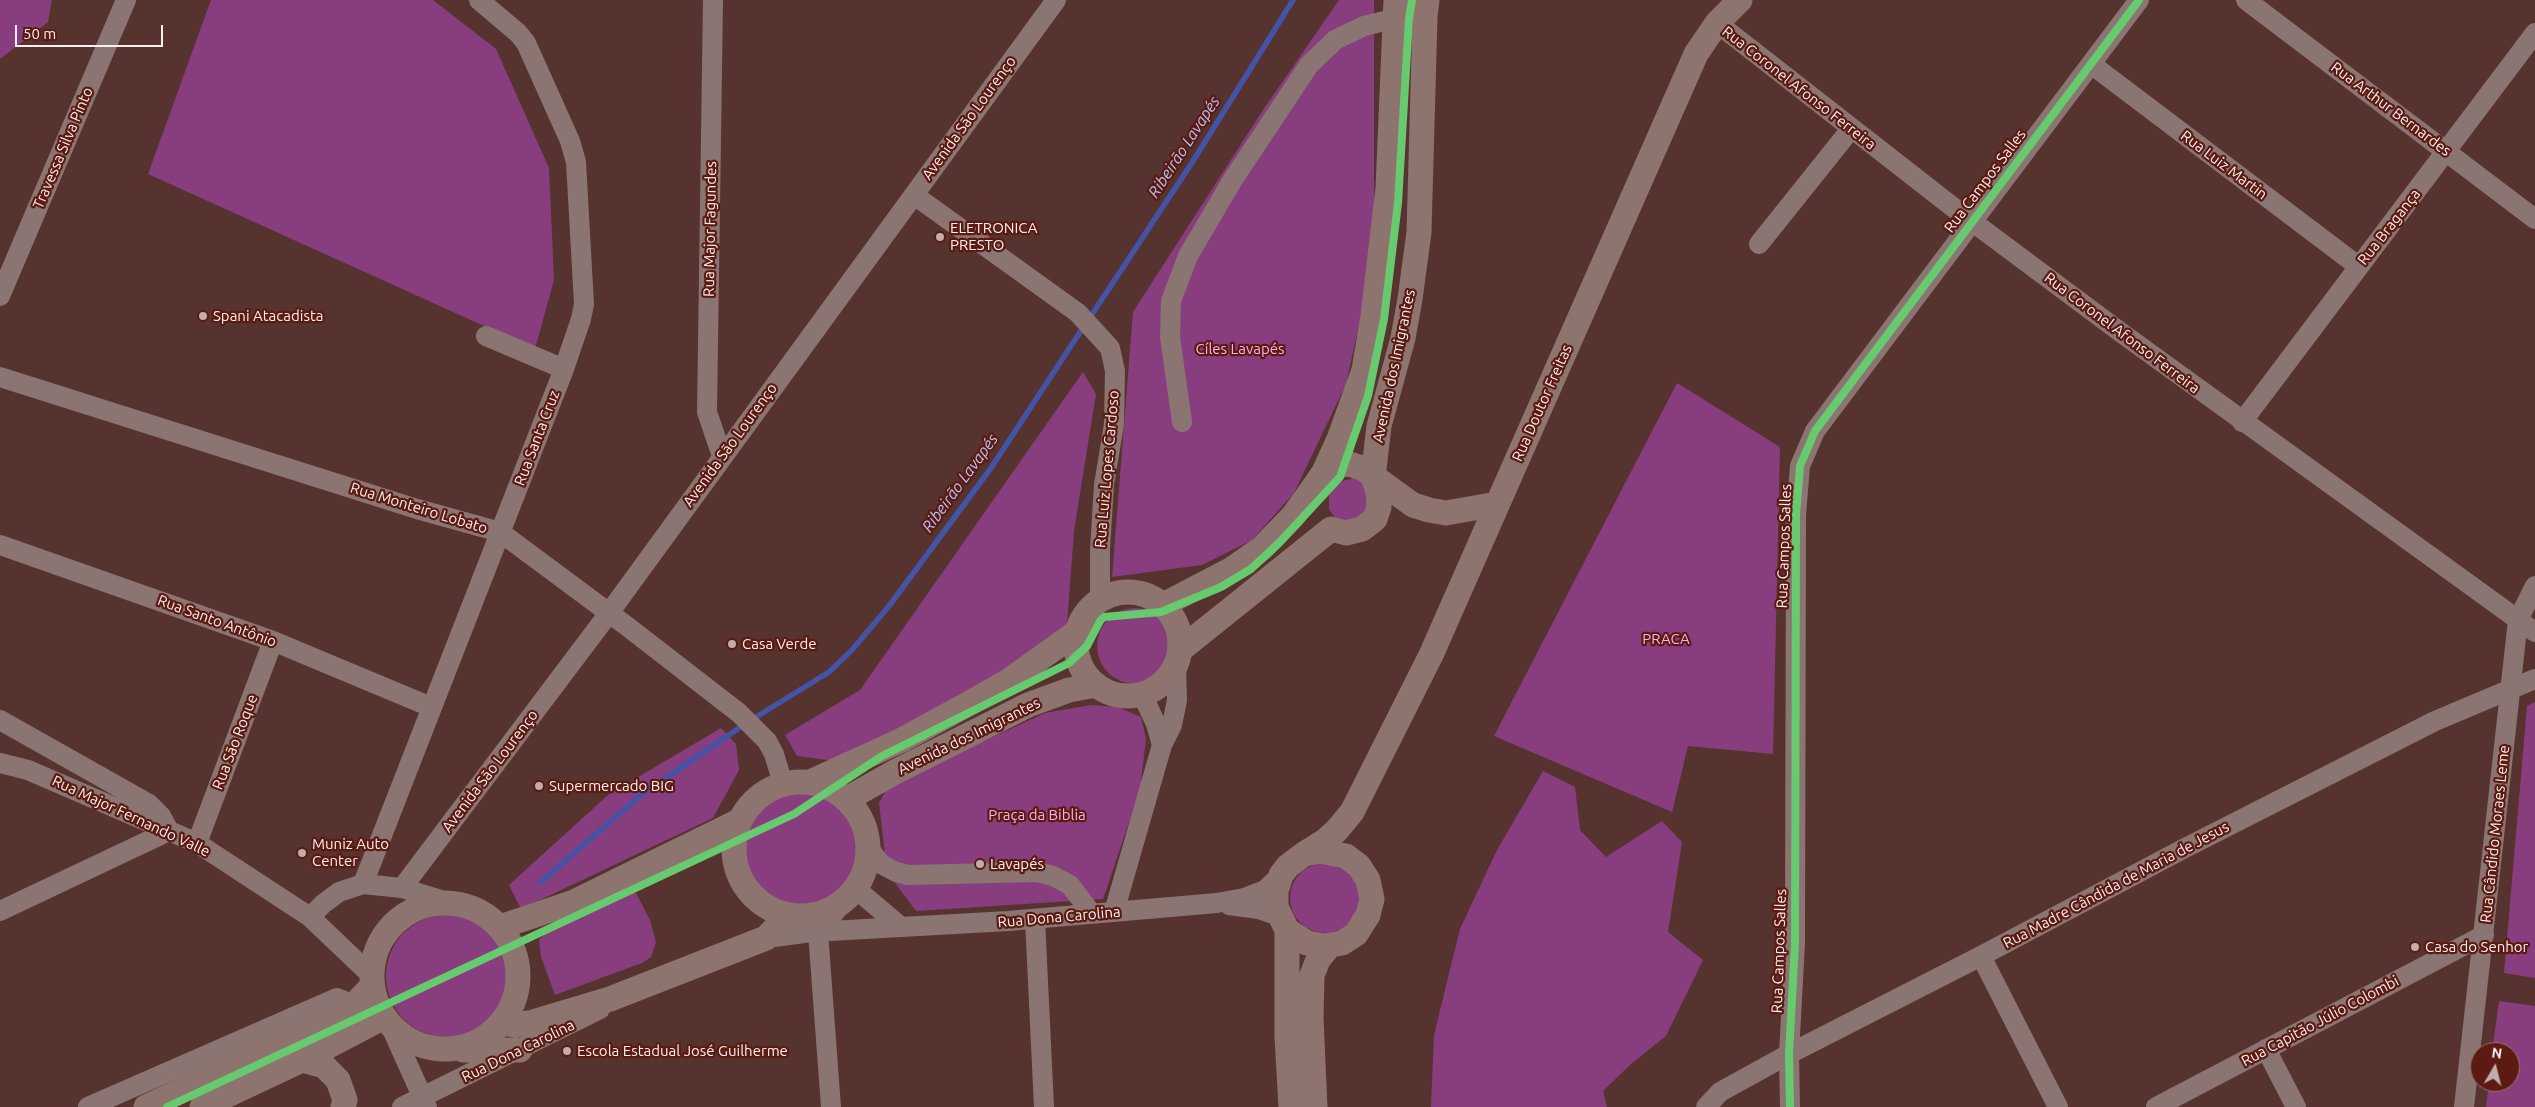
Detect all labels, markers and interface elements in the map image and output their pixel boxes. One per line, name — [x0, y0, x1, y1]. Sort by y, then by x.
scale bar — [18, 15, 165, 47]
street label: Rua Coronel Afonso Ferreira — [1719, 22, 1879, 154]
text: 50 m — [23, 25, 56, 42]
street label: Avenida São Lourenço — [918, 53, 1020, 183]
street label: Rua Arthur Bernardes — [2327, 58, 2455, 160]
street label: Travessa Silva Pinto — [29, 84, 97, 212]
water label: Ribeirão Lavapés — [1144, 93, 1224, 201]
street label: Rua Campos Salles — [1940, 126, 2030, 236]
street label: Rua Luiz Martin — [2177, 127, 2271, 203]
street label: Rua Major Fagundes — [700, 161, 720, 297]
street label: Rua Bragança — [2354, 185, 2424, 269]
place label: ELETRONICA PRESTO — [950, 219, 1038, 254]
marker: ELETRONICA PRESTO — [934, 231, 946, 243]
street label: Rua Coronel Afonso Ferreira — [2041, 269, 2203, 397]
street label: Avenida dos Imigrantes — [1369, 288, 1419, 444]
place label: Spani Atacadista — [213, 307, 323, 325]
marker: Spani Atacadista — [197, 310, 209, 322]
park label: Cíles Lavapés — [1196, 340, 1284, 358]
street label: Rua Doutor Freitas — [1508, 342, 1576, 464]
street label: Avenida São Lourenço — [679, 380, 781, 510]
street label: Rua Santa Cruz — [511, 388, 563, 488]
street label: Rua Luiz Lopes Cardoso — [1091, 389, 1123, 549]
water label: Ribeirão Lavapés — [918, 430, 1002, 536]
street label: Rua Monteiro Lobato — [348, 479, 490, 537]
street label: Rua Campos Salles — [1773, 483, 1795, 609]
street label: Rua Santo Antônio — [155, 591, 279, 651]
park label: PRACA — [1642, 630, 1690, 648]
place label: Casa Verde — [742, 635, 817, 653]
marker: Casa Verde — [726, 638, 738, 650]
street label: Rua São Roque — [209, 692, 261, 792]
street label: Avenida dos Imigrantes — [895, 694, 1043, 778]
street label: Avenida São Lourenço — [438, 706, 542, 836]
street label: Rua Cândido Moraes Leme — [2477, 744, 2513, 924]
street label: Rua Major Fernando Valle — [49, 771, 213, 861]
place label: Supermercado BIG — [549, 777, 674, 795]
marker: Supermercado BIG — [533, 780, 545, 792]
park label: Praça da Biblia — [988, 806, 1086, 824]
street label: Rua Madre Cândida de Maria de Jesus — [2000, 818, 2232, 952]
place label: Muniz Auto Center — [312, 835, 389, 870]
marker: Muniz Auto Center — [296, 847, 308, 859]
place label: Lavapés — [990, 855, 1044, 873]
marker: Lavapés — [974, 858, 986, 870]
street label: Rua Campos Salles — [1768, 888, 1790, 1014]
street label: Rua Dona Carolina — [997, 903, 1121, 931]
place label: Casa do Senhor — [2425, 938, 2528, 956]
marker: Casa do Senhor — [2409, 941, 2421, 953]
street label: Rua Capitão Júlio Colombi — [2238, 972, 2402, 1070]
street label: Rua Dona Carolina — [459, 1016, 577, 1086]
place label: Escola Estadual José Guilherme — [577, 1042, 788, 1060]
north arrow — [2470, 1042, 2520, 1092]
text: N — [2491, 1044, 2503, 1062]
marker: Escola Estadual José Guilherme — [561, 1045, 573, 1057]

